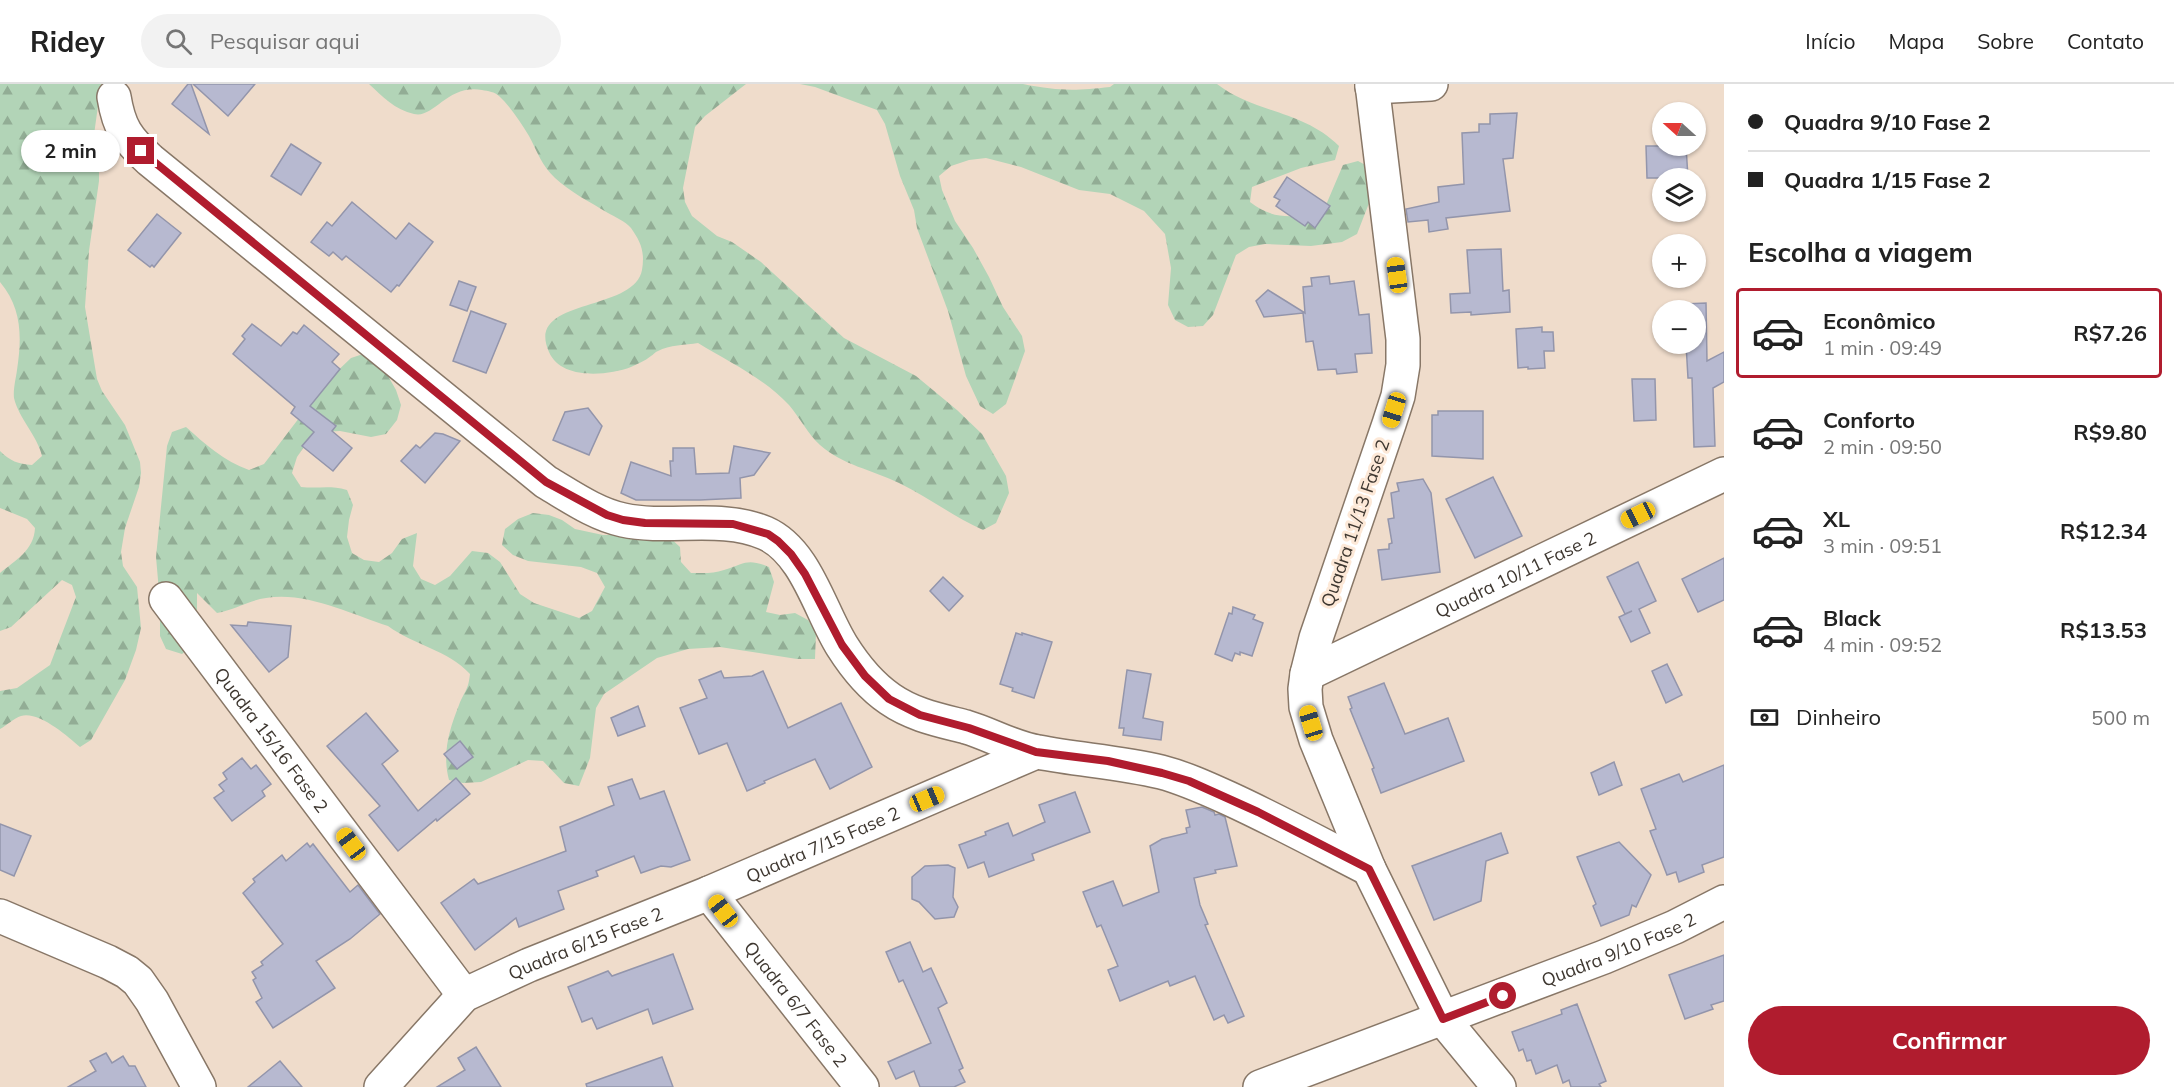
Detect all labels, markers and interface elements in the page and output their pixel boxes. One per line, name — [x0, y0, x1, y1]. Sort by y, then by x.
search box — [141, 14, 561, 68]
text: Ridey — [30, 24, 105, 59]
icon: search — [162, 25, 195, 58]
text: Pesquisar aqui — [210, 27, 360, 55]
text: Início — [1805, 28, 1855, 54]
text: Mapa — [1888, 28, 1944, 54]
text: Sobre — [1977, 28, 2034, 54]
text: Contato — [2067, 28, 2144, 54]
north arrow — [1652, 102, 1706, 156]
map controls — [1652, 102, 1706, 354]
text: Quadra 9/10 Fase 2 — [1784, 108, 1991, 136]
callout: 2 min — [21, 130, 120, 172]
route end — [127, 137, 154, 164]
text: 2 min — [44, 138, 97, 163]
text: Quadra 1/15 Fase 2 — [1784, 166, 1991, 194]
button: layers — [1652, 168, 1706, 222]
button: + — [1652, 234, 1706, 288]
text: Escolha a viagem — [1748, 235, 1973, 269]
car — [1386, 256, 1408, 294]
button: − — [1652, 300, 1706, 354]
icon: car — [1751, 306, 1805, 360]
text: Econômico — [1823, 307, 1936, 335]
text: R$7.26 — [2073, 319, 2147, 347]
text: 1 min · 09:49 — [1823, 335, 1942, 360]
car — [1380, 390, 1408, 430]
icon: car — [1751, 405, 1805, 459]
text: Conforto — [1823, 406, 1915, 434]
text: R$9.80 — [2073, 418, 2147, 446]
text: 2 min · 09:50 — [1823, 434, 1942, 459]
street label: Quadra 11/13 Fase 2 — [1316, 436, 1394, 610]
car — [1618, 499, 1658, 531]
icon: car — [1751, 504, 1805, 558]
text: XL — [1823, 505, 1850, 533]
text: R$12.34 — [2060, 517, 2147, 545]
street label: Quadra 10/11 Fase 2 — [1431, 526, 1600, 622]
text: 3 min · 09:51 — [1823, 533, 1942, 558]
icon: car — [1751, 603, 1805, 657]
text: Black — [1823, 604, 1881, 632]
text: R$13.53 — [2060, 616, 2147, 644]
text: 4 min · 09:52 — [1823, 632, 1942, 657]
street label: Quadra 15/16 Fase 2 — [210, 662, 334, 817]
icon: cash — [1748, 701, 1781, 734]
car — [1297, 703, 1325, 743]
text: Dinheiro — [1796, 703, 1881, 731]
text: 500 m — [2091, 705, 2150, 730]
car — [907, 784, 947, 814]
street label: Quadra 7/15 Fase 2 — [742, 801, 903, 887]
car — [333, 824, 369, 864]
car — [705, 891, 741, 931]
street label: Quadra 6/15 Fase 2 — [504, 901, 666, 985]
street label: Quadra 9/10 Fase 2 — [1538, 907, 1700, 991]
street label: Quadra 6/7 Fase 2 — [740, 936, 853, 1071]
route start — [1489, 982, 1516, 1009]
button: Confirmar — [1748, 1006, 2150, 1075]

